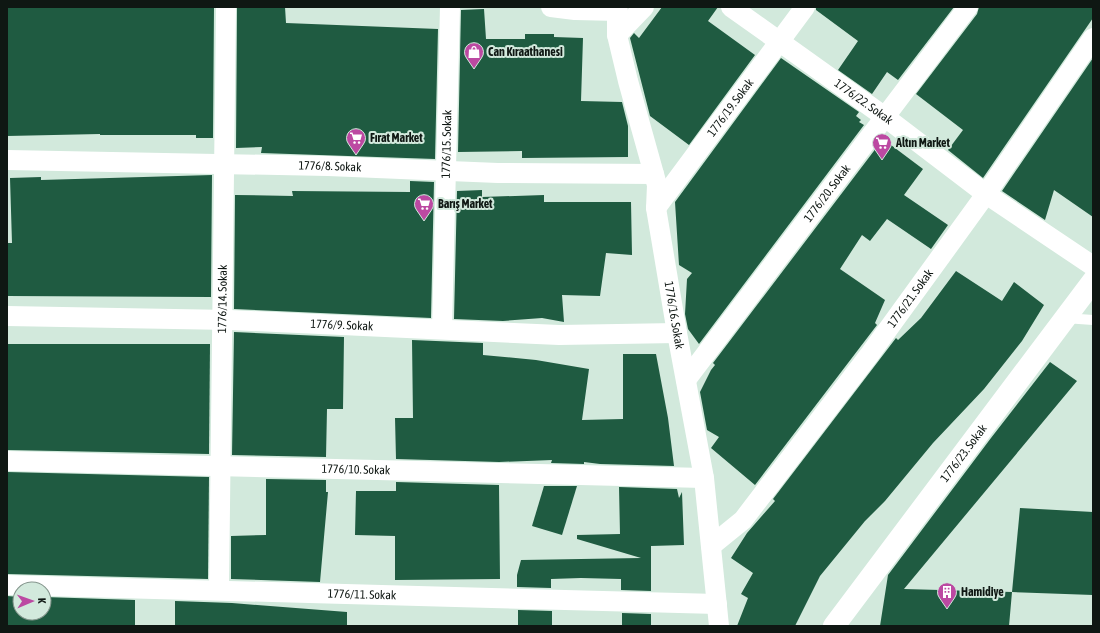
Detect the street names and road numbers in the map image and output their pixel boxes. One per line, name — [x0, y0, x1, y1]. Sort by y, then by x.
street label: 1776/19. Sokak — [704, 75, 757, 139]
street label: 1776/22. Sokak — [832, 76, 896, 128]
street label: 1776/15. Sokak — [439, 109, 454, 178]
street label: 1776/8. Sokak — [298, 158, 362, 174]
street label: 1776/20. Sokak — [801, 161, 854, 225]
street label: 1776/14. Sokak — [215, 264, 230, 333]
street label: 1776/21. Sokak — [885, 266, 937, 330]
street label: 1776/16. Sokak — [661, 280, 687, 351]
street label: 1776/9. Sokak — [310, 317, 374, 334]
street label: 1776/23. Sokak — [938, 421, 990, 485]
street label: 1776/10. Sokak — [321, 462, 391, 477]
street label: 1776/11. Sokak — [327, 587, 397, 602]

